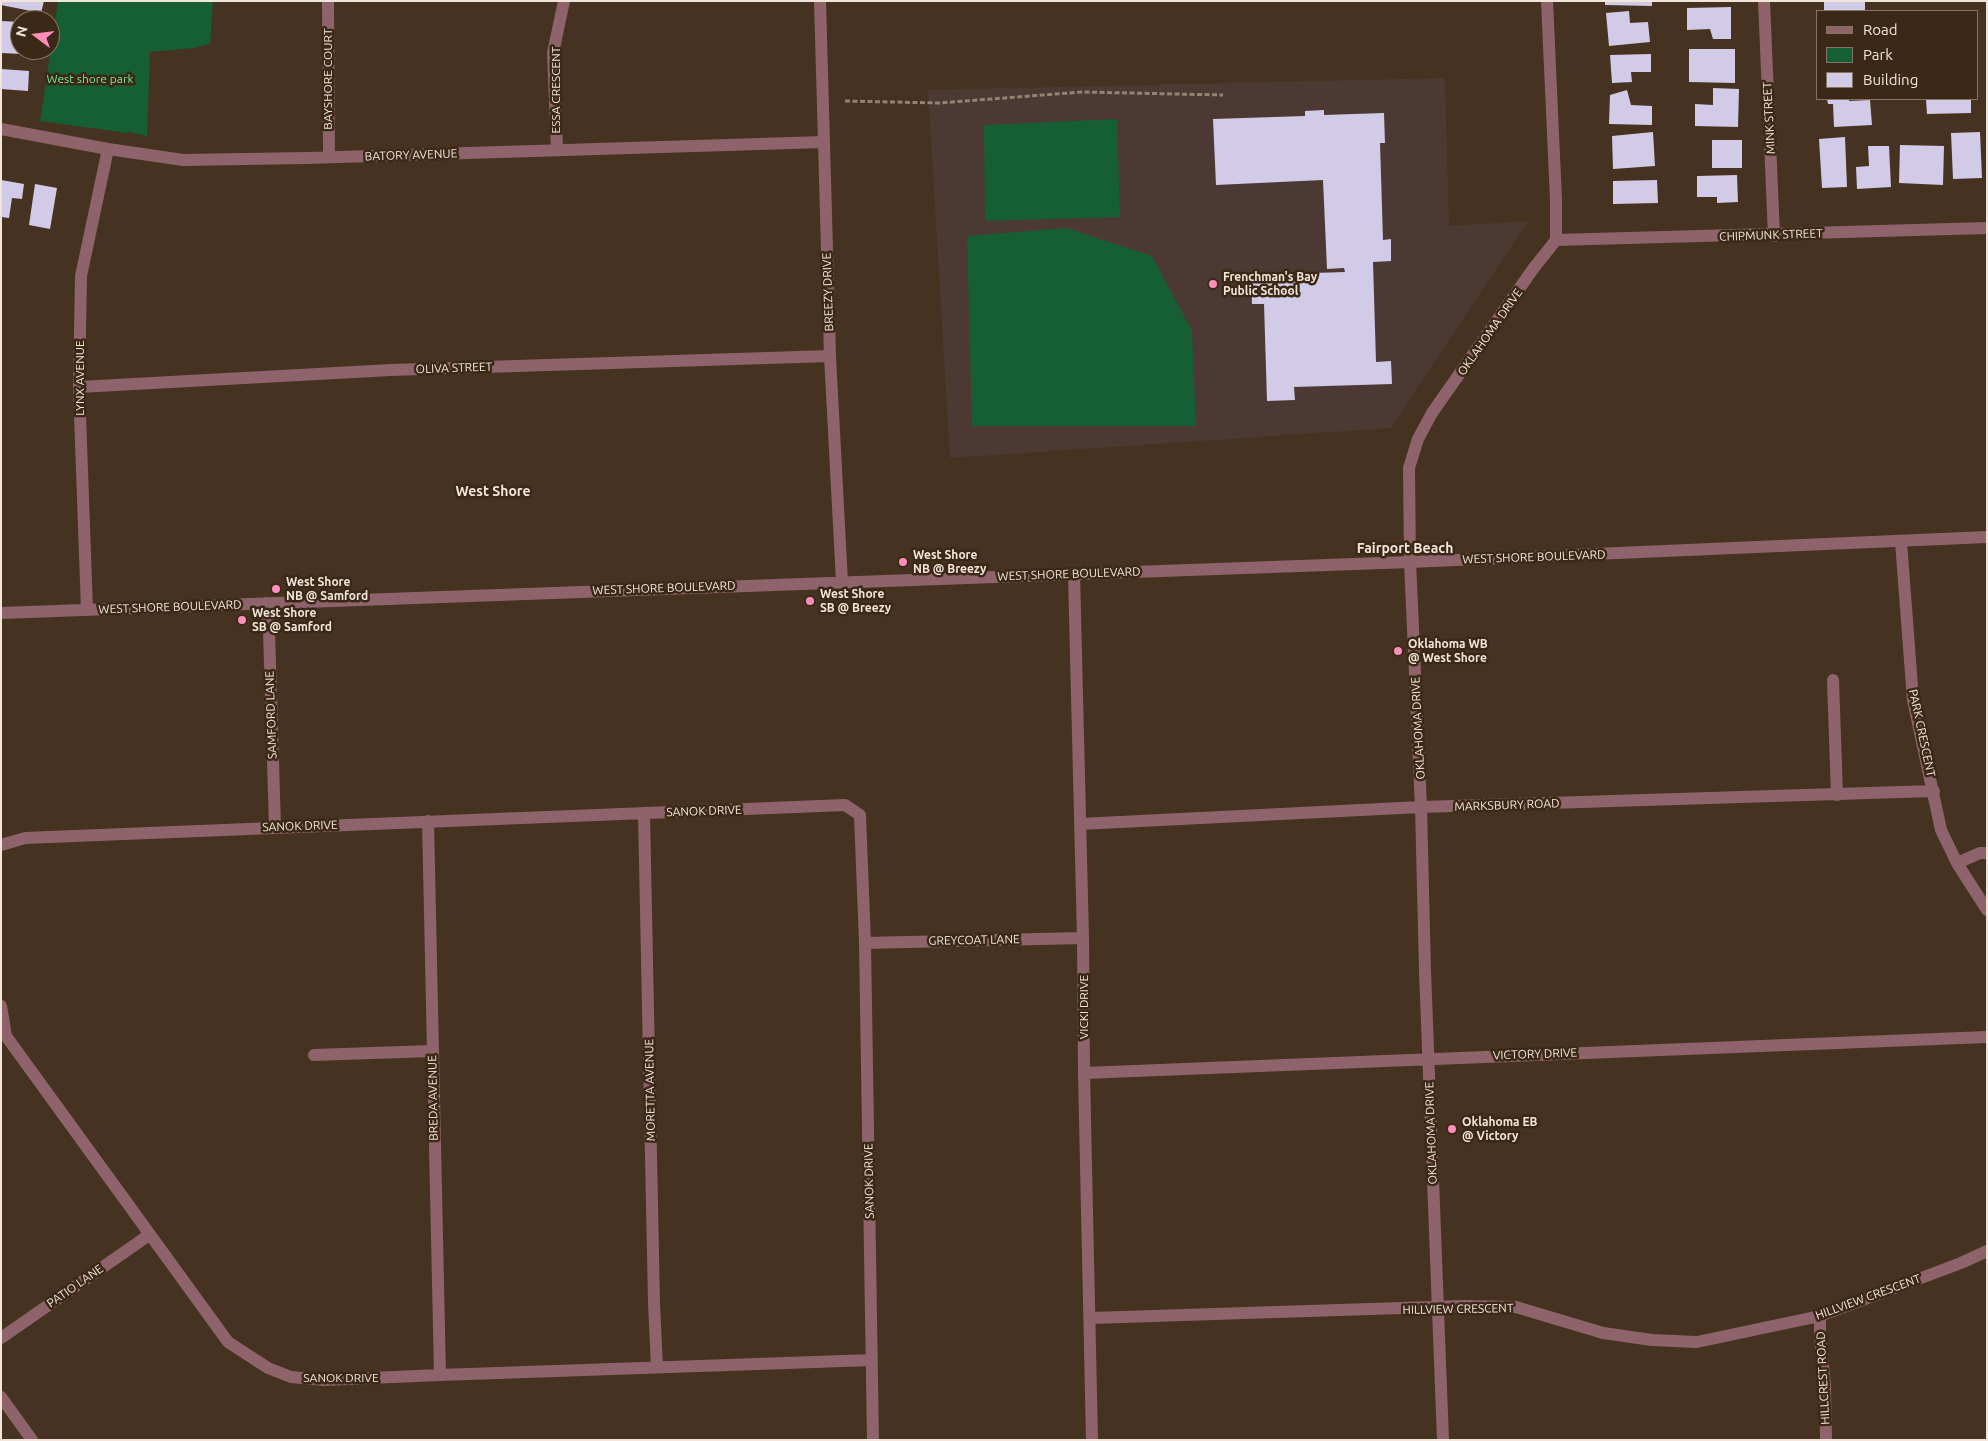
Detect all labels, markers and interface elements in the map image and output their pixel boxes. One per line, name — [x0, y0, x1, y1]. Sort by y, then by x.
north arrow — [10, 10, 60, 60]
legend — [1816, 10, 1978, 100]
text: Road — [1863, 21, 1898, 38]
text: N — [12, 24, 31, 39]
street label: BAYSHORE COURT — [321, 28, 335, 130]
street label: ESSA CRESCENT — [549, 46, 563, 134]
text: Park — [1863, 46, 1893, 63]
text: Building — [1863, 71, 1918, 88]
park label: West shore park — [47, 72, 133, 86]
street label: MINK STREET — [1760, 81, 1778, 155]
street label: BATORY AVENUE — [364, 146, 458, 164]
street label: CHIPMUNK STREET — [1719, 226, 1823, 244]
street label: BREEZY DRIVE — [819, 252, 837, 332]
place label: Frenchman's Bay Public School — [1223, 270, 1317, 298]
marker: Frenchman's Bay Public School — [1207, 278, 1219, 290]
street label: OKLAHOMA DRIVE — [1455, 286, 1525, 378]
street label: LYNX AVENUE — [73, 340, 87, 416]
street label: OLIVA STREET — [415, 359, 493, 377]
district label: West Shore — [455, 483, 531, 499]
district label: Fairport Beach — [1357, 540, 1453, 556]
street label: WEST SHORE BOULEVARD — [1462, 547, 1606, 567]
place label: West Shore NB @ Breezy — [913, 548, 986, 576]
marker: West Shore NB @ Breezy — [897, 556, 909, 568]
street label: WEST SHORE BOULEVARD — [997, 564, 1141, 584]
place label: West Shore NB @ Samford — [286, 575, 368, 603]
street label: WEST SHORE BOULEVARD — [592, 578, 736, 598]
marker: West Shore NB @ Samford — [270, 583, 282, 595]
place label: West Shore SB @ Breezy — [820, 587, 891, 615]
marker: West Shore SB @ Breezy — [804, 595, 816, 607]
street label: WEST SHORE BOULEVARD — [98, 597, 242, 617]
place label: West Shore SB @ Samford — [252, 606, 332, 634]
marker: West Shore SB @ Samford — [236, 614, 248, 626]
place label: Oklahoma WB @ West Shore — [1408, 637, 1488, 665]
marker: Oklahoma WB @ West Shore — [1392, 645, 1404, 657]
street label: SAMFORD LANE — [262, 671, 280, 759]
street label: OKLAHOMA DRIVE — [1408, 676, 1428, 780]
street label: PARK CRESCENT — [1906, 688, 1938, 778]
street label: MARKSBURY ROAD — [1454, 796, 1560, 814]
street label: SANOK DRIVE — [666, 802, 742, 820]
street label: SANOK DRIVE — [262, 817, 338, 835]
street label: GREYCOAT LANE — [928, 932, 1020, 948]
street label: VICKI DRIVE — [1077, 975, 1091, 1039]
street label: MORETTA AVENUE — [642, 1039, 658, 1141]
street label: VICTORY DRIVE — [1493, 1045, 1577, 1063]
street label: BREDA AVENUE — [425, 1055, 441, 1141]
street label: OKLAHOMA DRIVE — [1422, 1081, 1440, 1185]
place label: Oklahoma EB @ Victory — [1462, 1115, 1538, 1143]
marker: Oklahoma EB @ Victory — [1446, 1123, 1458, 1135]
street label: SANOK DRIVE — [861, 1143, 877, 1219]
street label: PATIO LANE — [44, 1261, 106, 1311]
street label: HILLVIEW CRESCENT — [1813, 1271, 1923, 1323]
street label: HILLVIEW CRESCENT — [1402, 1301, 1514, 1317]
street label: HILLCREST ROAD — [1813, 1331, 1833, 1425]
street label: SANOK DRIVE — [303, 1371, 379, 1385]

